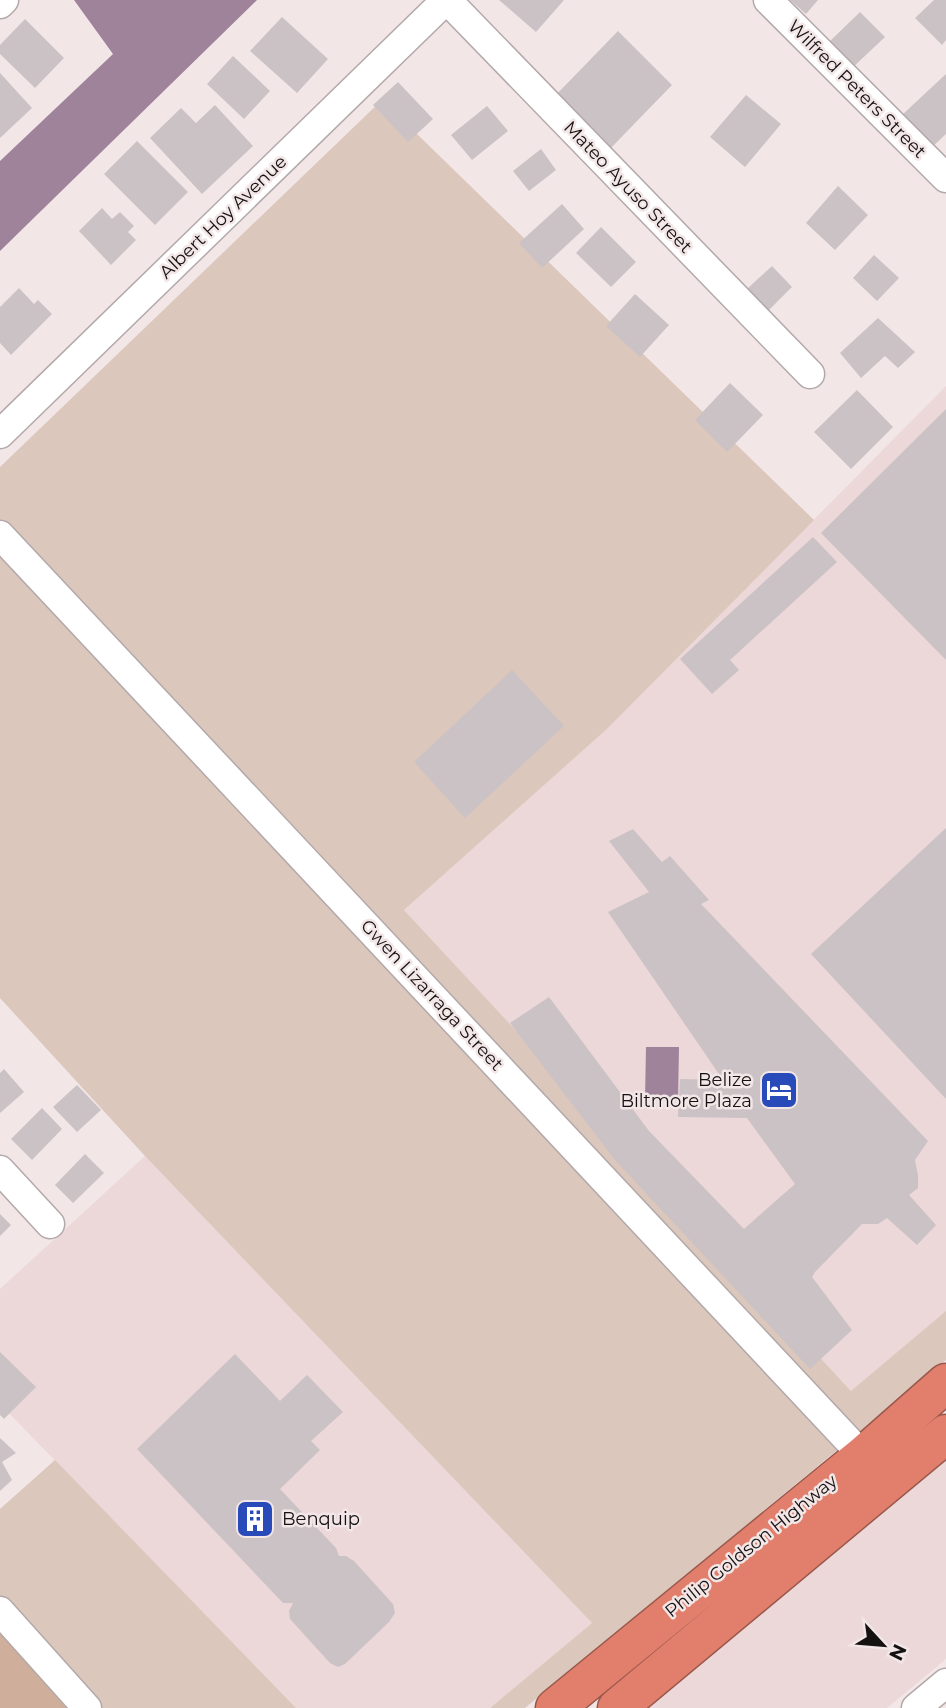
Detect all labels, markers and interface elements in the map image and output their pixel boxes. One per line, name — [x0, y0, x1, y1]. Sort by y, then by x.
street label: Wilfred Peters Street — [783, 15, 931, 163]
street label: Mateo Ayuso Street — [559, 116, 697, 258]
street label: Albert Hoy Avenue — [155, 151, 291, 283]
street label: Gwen Lizarraga Street — [356, 915, 508, 1075]
place label: Belize Biltmore Plaza — [620, 1069, 752, 1112]
hotel icon: Belize Biltmore Plaza — [758, 1069, 800, 1111]
street label: Philip Goldson Highway — [661, 1470, 842, 1622]
building icon: Benquip — [234, 1498, 276, 1540]
place label: Benquip — [282, 1508, 360, 1530]
north arrow — [848, 1610, 918, 1680]
text: N — [884, 1640, 912, 1664]

